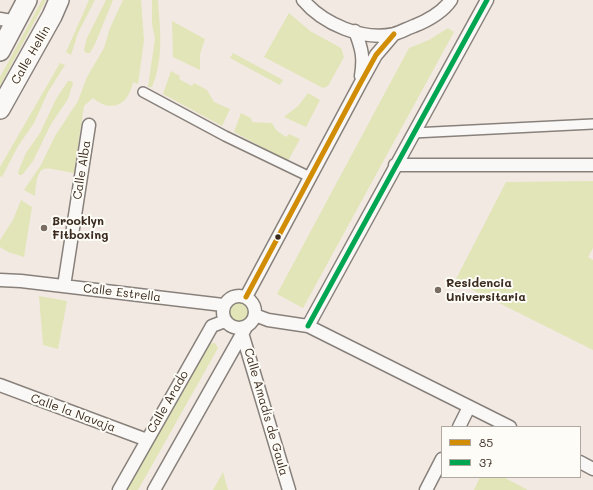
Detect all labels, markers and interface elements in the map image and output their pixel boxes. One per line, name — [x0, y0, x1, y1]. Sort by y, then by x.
street label: Calle Hellín — [8, 23, 54, 87]
street label: Calle Alba — [70, 139, 94, 201]
place label: Brooklyn Fitboxing — [52, 214, 108, 242]
marker: Brooklyn Fitboxing — [39, 223, 49, 233]
unlabelled marker — [273, 232, 283, 242]
place label: Residencia Universitaria — [446, 276, 526, 304]
street label: Calle Estrella — [82, 281, 162, 305]
marker: Residencia Universitaria — [433, 285, 443, 295]
street label: Calle Amadís de Gaula — [241, 347, 291, 477]
street label: Calle Arado — [144, 368, 192, 436]
street label: Calle la Navaja — [29, 391, 117, 435]
legend — [441, 426, 581, 478]
text: 85 — [479, 434, 493, 450]
text: 37 — [479, 454, 493, 470]

